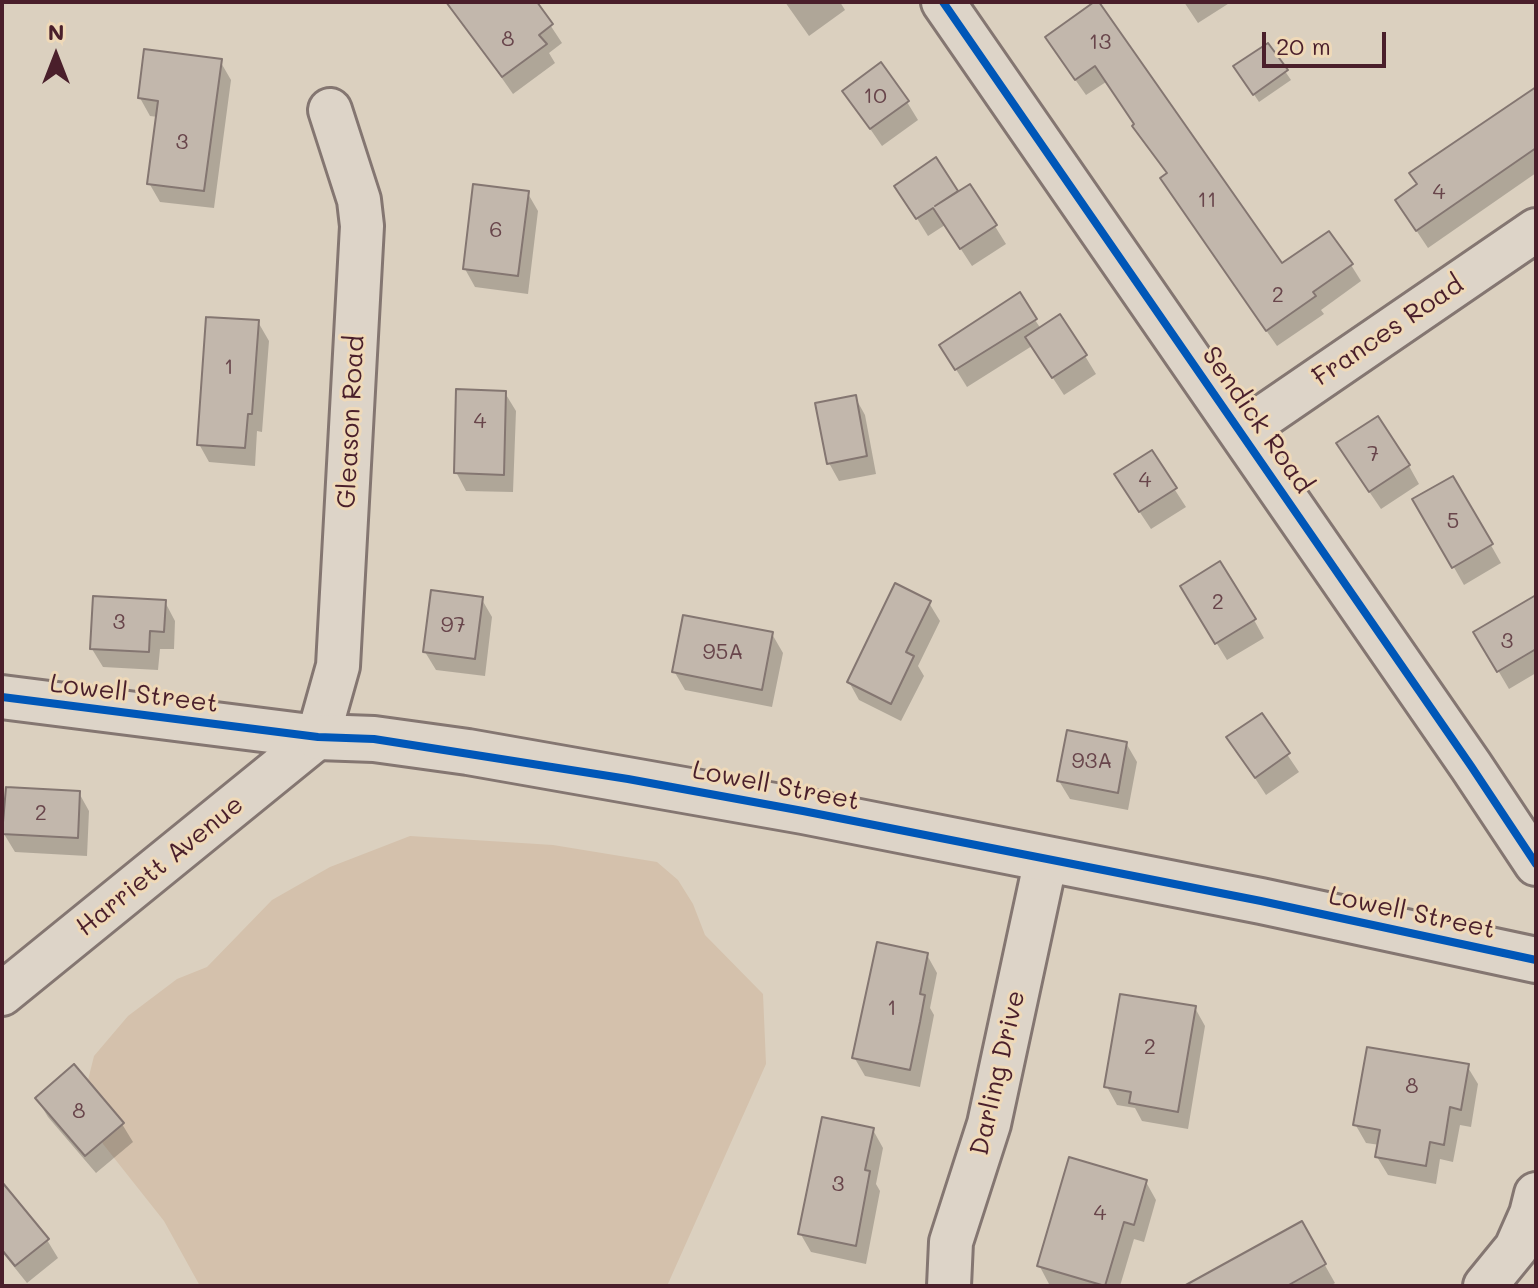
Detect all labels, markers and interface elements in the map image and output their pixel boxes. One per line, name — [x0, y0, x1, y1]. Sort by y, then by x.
north arrow — [16, 16, 96, 96]
scale bar — [1266, 16, 1390, 66]
text: N — [48, 17, 64, 46]
house number: 8 — [501, 26, 515, 52]
house number: 13 — [1089, 29, 1111, 55]
text: 20 m — [1276, 30, 1331, 61]
house number: 10 — [863, 83, 887, 109]
house number: 3 — [176, 129, 188, 155]
house number: 4 — [1433, 179, 1445, 205]
house number: 11 — [1197, 187, 1217, 213]
house number: 6 — [489, 217, 503, 243]
street label: Frances Road — [1307, 269, 1469, 393]
house number: 2 — [1272, 282, 1284, 308]
street label: Gleason Road — [331, 334, 371, 510]
street label: Sendick Road — [1195, 341, 1319, 499]
house number: 1 — [224, 354, 234, 380]
house number: 4 — [474, 408, 486, 434]
house number: 7 — [1367, 441, 1379, 467]
house number: 4 — [1139, 467, 1151, 493]
house number: 5 — [1447, 508, 1459, 534]
house number: 2 — [1212, 589, 1224, 615]
house number: 3 — [113, 609, 125, 635]
house number: 97 — [440, 612, 466, 638]
house number: 3 — [1501, 628, 1513, 654]
house number: 95A — [702, 639, 744, 665]
street label: Lowell Street — [48, 668, 220, 720]
house number: 93A — [1071, 748, 1113, 774]
street label: Lowell Street — [690, 755, 862, 817]
street label: Harriett Avenue — [70, 789, 250, 943]
house number: 2 — [35, 800, 47, 826]
street label: Lowell Street — [1326, 880, 1498, 946]
street label: Darling Drive — [964, 988, 1032, 1158]
house number: 1 — [887, 995, 897, 1021]
house number: 2 — [1144, 1034, 1156, 1060]
house number: 8 — [1405, 1073, 1419, 1099]
house number: 8 — [72, 1098, 86, 1124]
house number: 3 — [832, 1171, 844, 1197]
house number: 4 — [1094, 1200, 1106, 1226]

